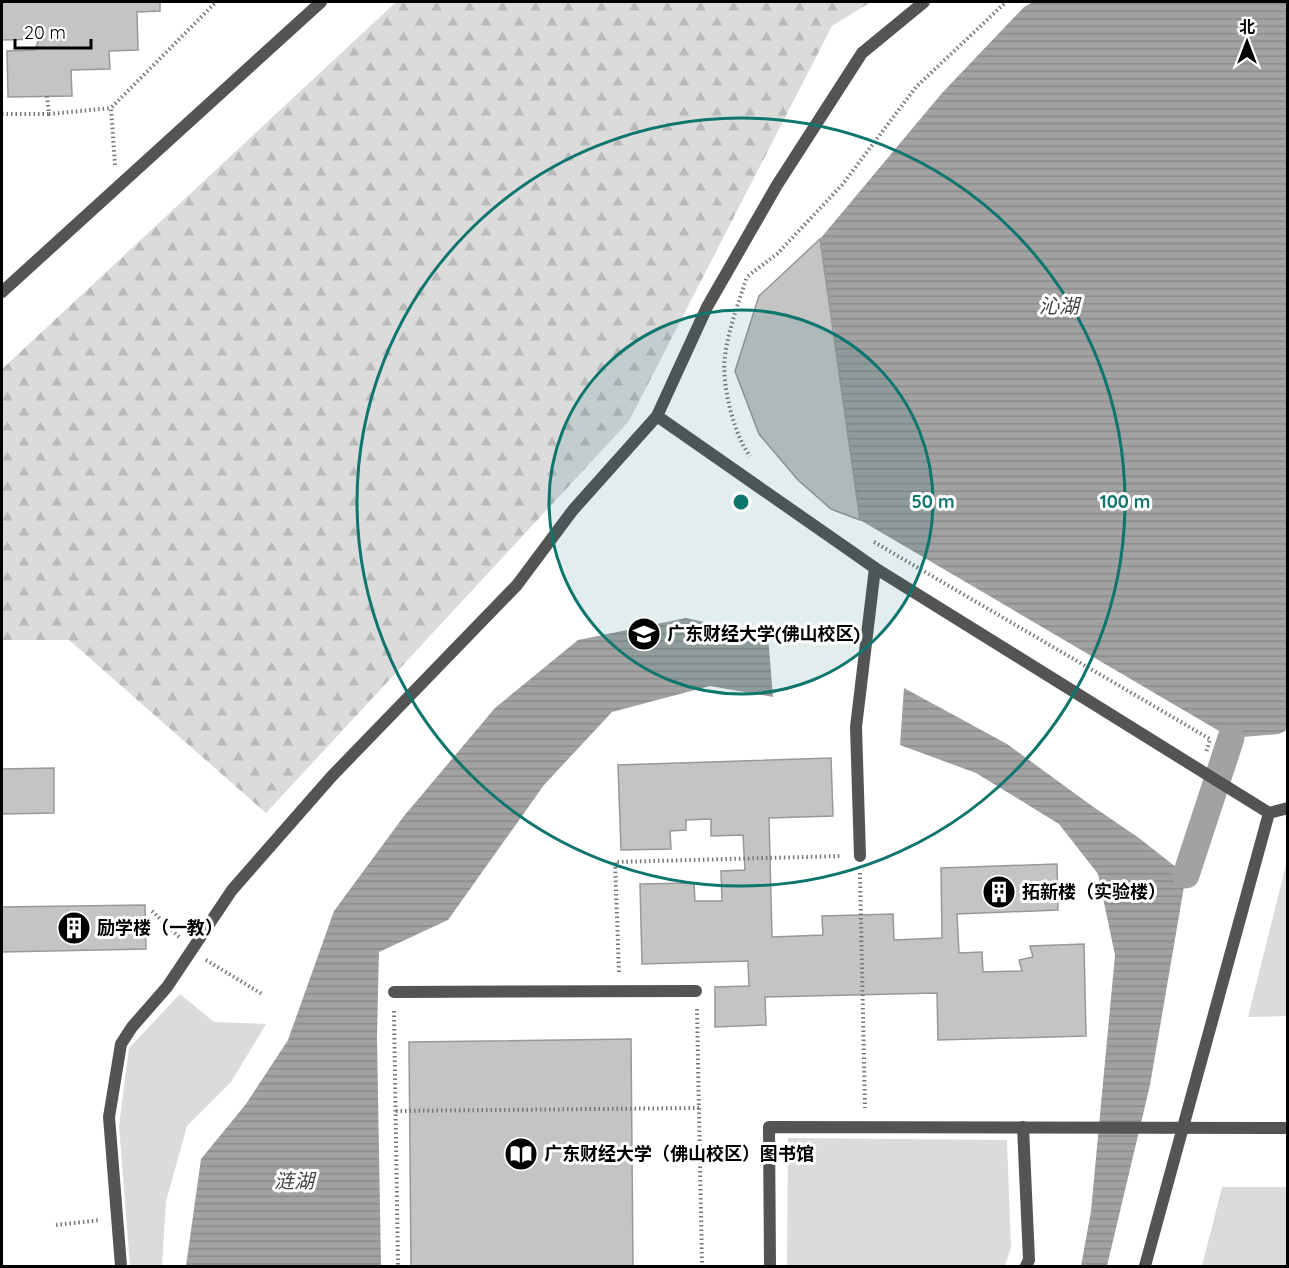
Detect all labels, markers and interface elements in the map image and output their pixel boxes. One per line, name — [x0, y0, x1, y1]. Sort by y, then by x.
scale bar — [15, 12, 92, 50]
north arrow — [1217, 12, 1277, 72]
text: 北 — [1239, 17, 1255, 37]
text: 20 m — [24, 21, 66, 44]
water label: 沁湖 — [1039, 293, 1082, 318]
text: 50 m — [911, 490, 955, 513]
text: 100 m — [1100, 490, 1150, 513]
centre of rings — [731, 492, 751, 512]
school or university icon: 广东财经大学(佛山校区) — [626, 616, 662, 652]
place label: 广东财经大学(佛山校区) — [667, 622, 860, 645]
building icon: 拓新楼（实验楼） — [981, 874, 1017, 910]
place label: 拓新楼（实验楼） — [1022, 880, 1166, 903]
building icon: 励学楼（一教） — [56, 910, 92, 946]
place label: 励学楼（一教） — [97, 916, 223, 939]
library icon: 广东财经大学（佛山校区）图书馆 — [503, 1136, 539, 1172]
place label: 广东财经大学（佛山校区）图书馆 — [544, 1142, 814, 1165]
water label: 涟湖 — [274, 1168, 317, 1193]

